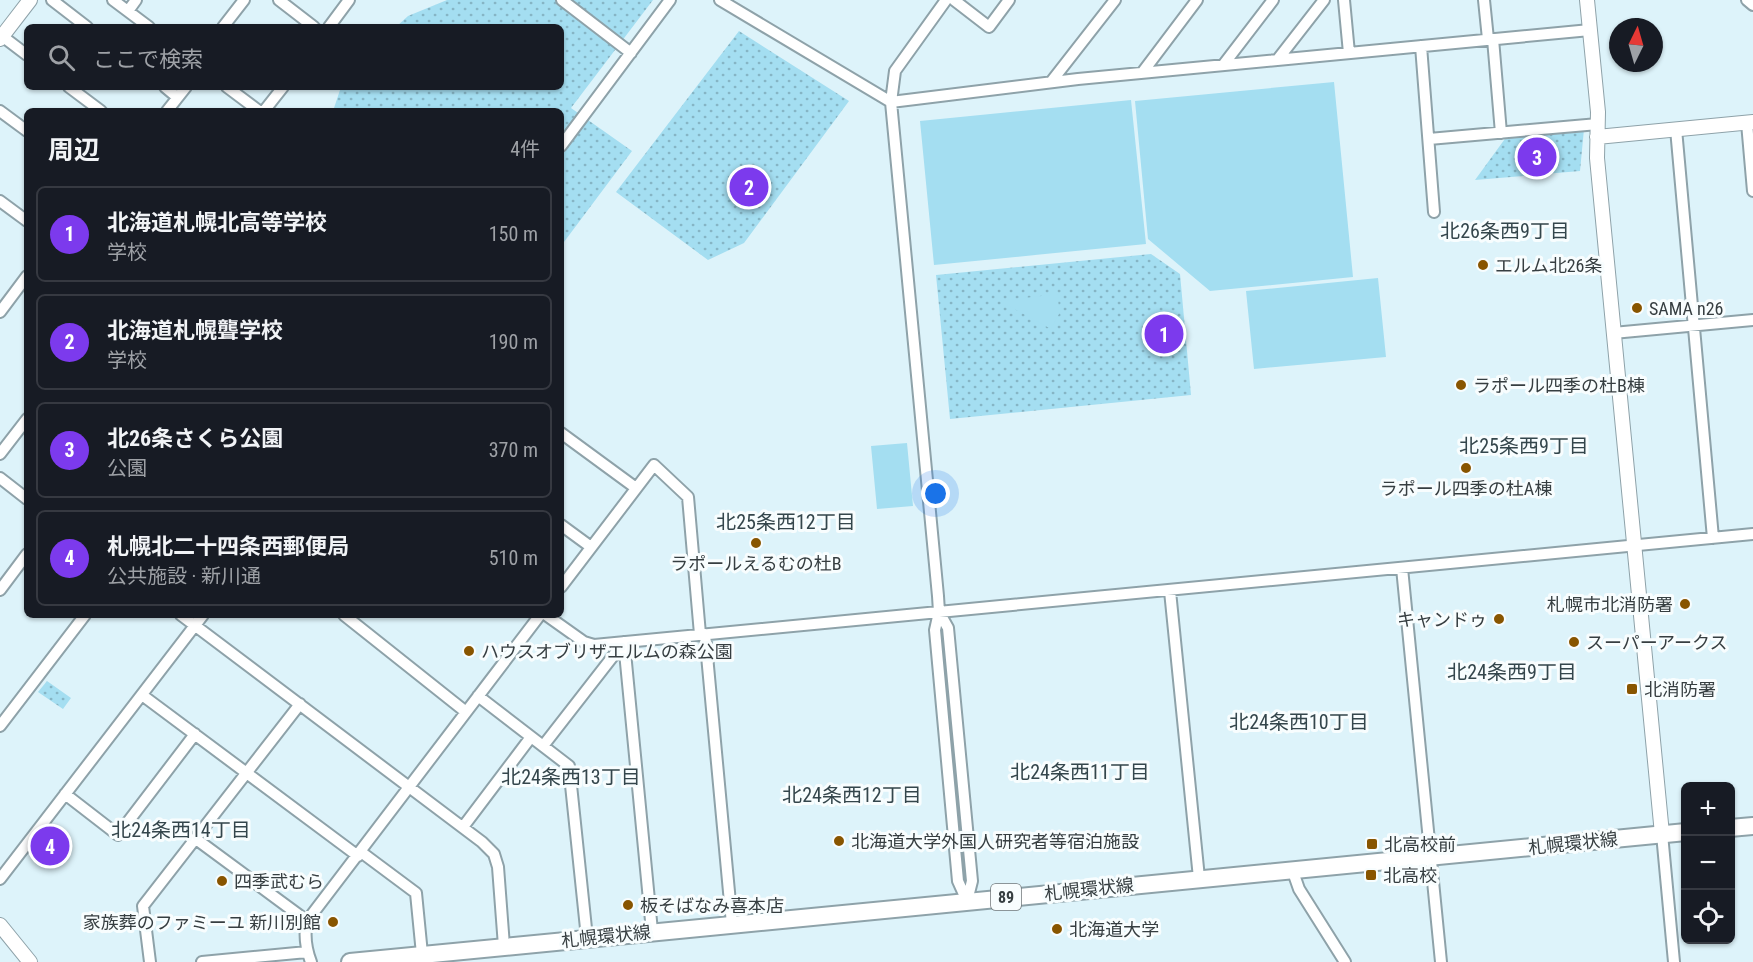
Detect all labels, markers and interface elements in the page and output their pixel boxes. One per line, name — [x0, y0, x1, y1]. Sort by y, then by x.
north arrow — [1609, 18, 1663, 72]
search box — [24, 24, 564, 90]
icon: search — [45, 41, 78, 74]
text: ここで検索 — [93, 47, 203, 72]
pin: 3 — [1518, 134, 1556, 180]
text: 周辺 — [48, 135, 100, 165]
text: 4件 — [510, 137, 540, 161]
pin: 2 — [730, 164, 768, 210]
text: 北海道札幌北高等学校 — [107, 210, 327, 235]
district label: 北26条西9丁目 — [1440, 219, 1570, 243]
text: 1 — [64, 222, 75, 246]
text: 150 m — [489, 222, 538, 246]
text: 学校 — [107, 240, 147, 264]
place label: エルム北26条 — [1495, 255, 1602, 276]
marker: エルム北26条 — [1476, 258, 1490, 272]
place label: SAMA n26 — [1649, 298, 1723, 319]
marker: SAMA n26 — [1630, 301, 1644, 315]
pin: 1 — [1144, 312, 1184, 356]
text: 北海道札幌聾学校 — [107, 318, 283, 343]
text: 2 — [64, 330, 75, 354]
text: 190 m — [489, 330, 538, 354]
text: 学校 — [107, 348, 147, 372]
place label: ラポール四季の杜B棟 — [1473, 375, 1645, 396]
marker: ラポール四季の杜B棟 — [1454, 378, 1468, 392]
text: 北26条さくら公園 — [107, 426, 283, 451]
district label: 北25条西9丁目 — [1459, 434, 1589, 458]
text: 3 — [64, 438, 75, 462]
text: 370 m — [489, 438, 538, 462]
text: 公園 — [107, 456, 147, 480]
marker: ラポール四季の杜A棟 — [1459, 461, 1473, 475]
place label: ラポール四季の杜A棟 — [1380, 478, 1552, 499]
your location — [921, 479, 950, 508]
district label: 北25条西12丁目 — [716, 510, 856, 534]
text: 札幌北二十四条西郵便局 — [107, 534, 349, 559]
marker: ラポールえるむの杜B — [749, 536, 763, 550]
text: 4 — [64, 546, 75, 570]
text: 510 m — [489, 546, 538, 570]
place label: ラポールえるむの杜B — [670, 553, 842, 574]
text: 公共施設 · 新川通 — [107, 564, 261, 588]
place label: 札幌市北消防署 — [1547, 594, 1673, 615]
marker: 札幌市北消防署 — [1678, 597, 1692, 611]
place label: キャンドゥ — [1397, 609, 1487, 630]
marker: キャンドゥ — [1492, 612, 1506, 626]
place label: スーパーアークス — [1586, 632, 1727, 653]
marker: スーパーアークス — [1567, 635, 1581, 649]
place label: ハウスオブリザエルムの森公園 — [481, 641, 733, 662]
marker: ハウスオブリザエルムの森公園 — [462, 644, 476, 658]
district label: 北24条西9丁目 — [1447, 660, 1577, 684]
place label: 北消防署 — [1644, 679, 1716, 700]
marker: 北消防署 — [1625, 682, 1639, 696]
district label: 北24条西10丁目 — [1229, 710, 1369, 734]
district label: 北24条西11丁目 — [1010, 760, 1150, 784]
district label: 北24条西13丁目 — [501, 765, 641, 789]
map controls — [1681, 782, 1735, 944]
button: + — [1681, 782, 1735, 836]
district label: 北24条西12丁目 — [782, 783, 922, 807]
district label: 北24条西14丁目 — [111, 818, 251, 842]
pin: 4 — [31, 824, 70, 868]
street label: 札幌環状線 — [1527, 828, 1619, 858]
place label: 北海道大学外国人研究者等宿泊施設 — [851, 831, 1139, 852]
marker: 北海道大学外国人研究者等宿泊施設 — [832, 834, 846, 848]
place label: 北高校前 — [1384, 834, 1456, 855]
button: − — [1681, 836, 1735, 890]
marker: 北高校前 — [1365, 837, 1379, 851]
place label: 北高校 — [1383, 865, 1437, 886]
marker: 北高校 — [1364, 868, 1378, 882]
place label: 四季武むら — [234, 871, 324, 892]
marker: 四季武むら — [215, 874, 229, 888]
street label: 札幌環状線 — [1043, 874, 1135, 904]
road number: 89 — [991, 884, 1021, 910]
button: locate — [1681, 890, 1735, 944]
place label: 板そばなみ喜本店 — [640, 895, 784, 916]
marker: 板そばなみ喜本店 — [621, 898, 635, 912]
place label: 家族葬のファミーユ 新川別館 — [83, 912, 321, 933]
marker: 家族葬のファミーユ 新川別館 — [326, 915, 340, 929]
place label: 北海道大学 — [1069, 919, 1159, 940]
street label: 札幌環状線 — [560, 921, 652, 951]
marker: 北海道大学 — [1050, 922, 1064, 936]

